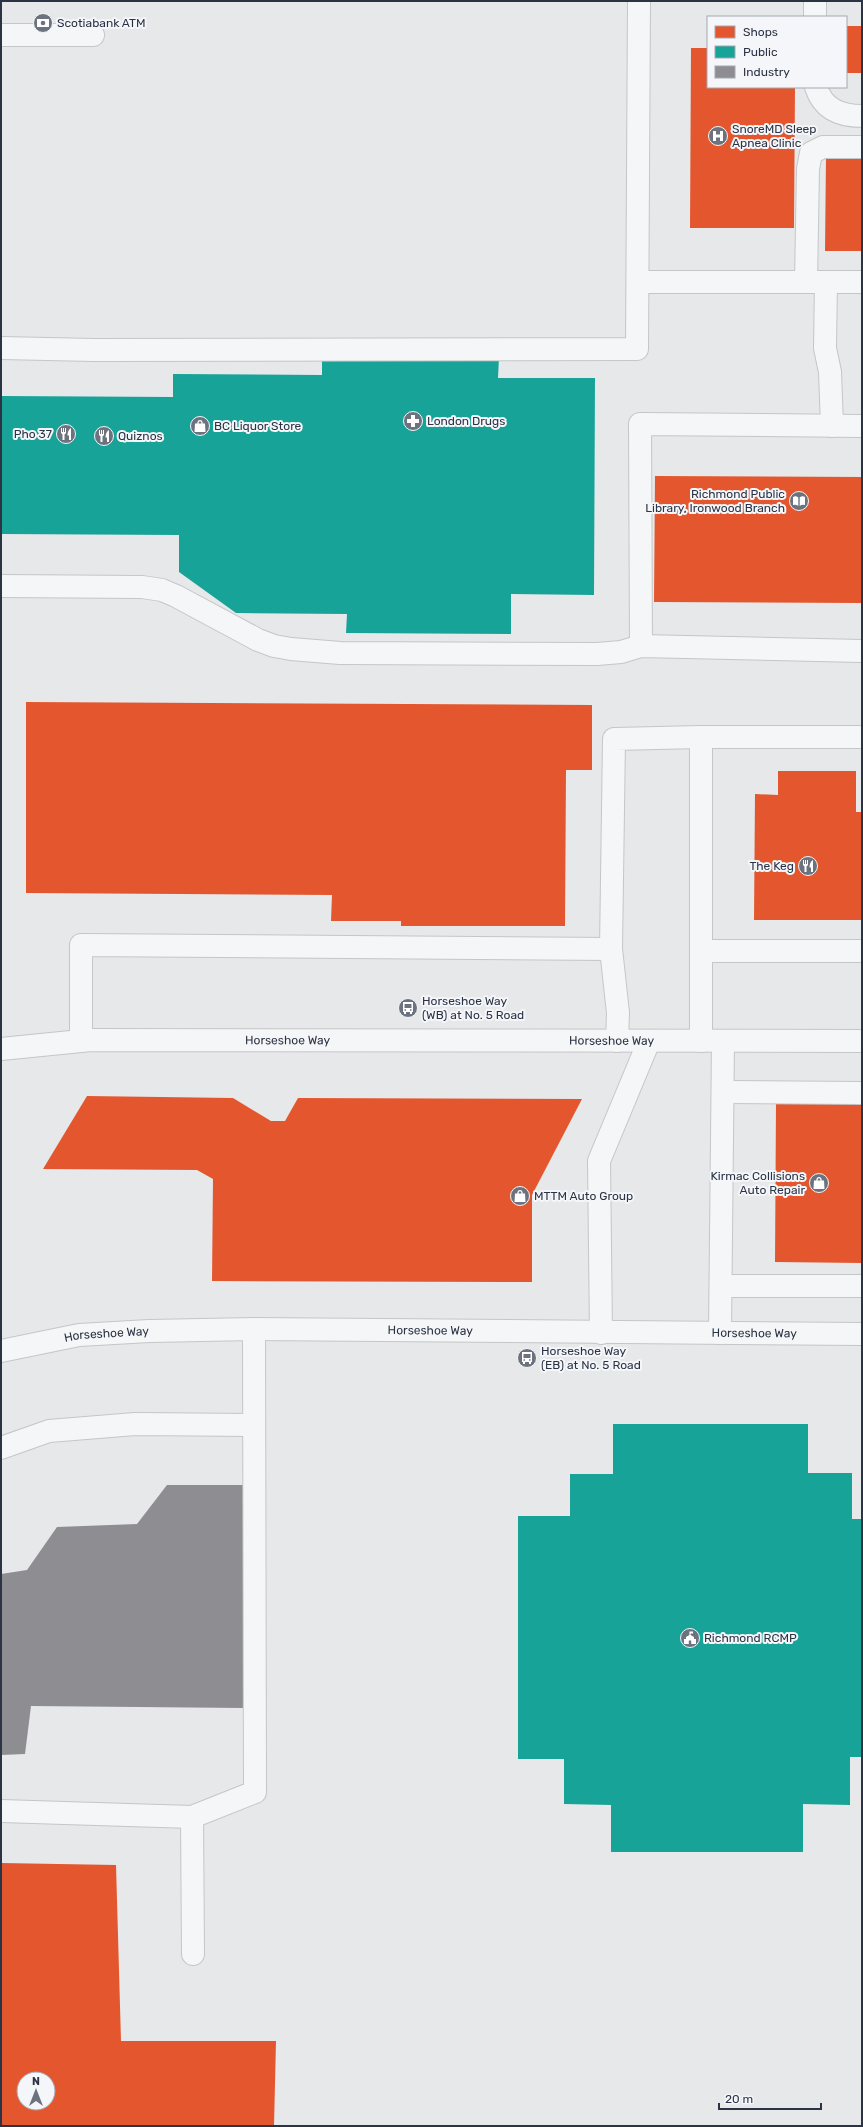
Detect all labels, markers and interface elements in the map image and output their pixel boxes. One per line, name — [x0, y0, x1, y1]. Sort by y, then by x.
bank icon: Scotiabank ATM — [32, 12, 54, 34]
place label: Scotiabank ATM — [57, 16, 146, 30]
legend — [707, 16, 847, 88]
text: Shops — [743, 25, 778, 39]
text: Public — [743, 45, 778, 59]
text: Industry — [743, 65, 790, 79]
place label: SnoreMD Sleep Apnea Clinic — [732, 122, 817, 150]
hospital icon: SnoreMD Sleep Apnea Clinic — [707, 125, 729, 147]
pharmacy icon: London Drugs — [402, 410, 424, 432]
place label: London Drugs — [427, 414, 505, 428]
shop icon: BC Liquor Store — [189, 415, 211, 437]
place label: BC Liquor Store — [214, 419, 302, 433]
restaurant icon: Pho 37 — [55, 423, 77, 445]
restaurant icon: Quiznos — [93, 425, 115, 447]
place label: Pho 37 — [14, 427, 52, 441]
place label: Quiznos — [118, 429, 163, 443]
place label: Richmond Public Library, Ironwood Branch — [645, 487, 785, 515]
library icon: Richmond Public Library, Ironwood Branch — [788, 490, 810, 512]
restaurant icon: The Keg — [797, 855, 819, 877]
place label: The Keg — [750, 859, 794, 873]
place label: Horseshoe Way (WB) at No. 5 Road — [422, 994, 524, 1022]
bus stop icon: Horseshoe Way (WB) at No. 5 Road — [397, 997, 419, 1019]
street label: Horseshoe Way — [245, 1033, 331, 1047]
street label: Horseshoe Way — [569, 1034, 655, 1048]
place label: Kirmac Collisions Auto Repair — [711, 1169, 805, 1197]
shop icon: Kirmac Collisions Auto Repair — [808, 1172, 830, 1194]
shop icon: MTTM Auto Group — [509, 1185, 531, 1207]
place label: MTTM Auto Group — [534, 1189, 633, 1203]
street label: Horseshoe Way — [388, 1323, 473, 1338]
street label: Horseshoe Way — [63, 1324, 150, 1345]
street label: Horseshoe Way — [712, 1326, 797, 1340]
place label: Horseshoe Way (EB) at No. 5 Road — [541, 1344, 641, 1372]
bus stop icon: Horseshoe Way (EB) at No. 5 Road — [516, 1347, 538, 1369]
public building icon: Richmond RCMP — [679, 1627, 701, 1649]
place label: Richmond RCMP — [704, 1631, 797, 1645]
north arrow — [16, 2071, 56, 2111]
text: N — [32, 2075, 40, 2088]
scale bar — [719, 2085, 821, 2111]
text: 20 m — [725, 2092, 753, 2106]

